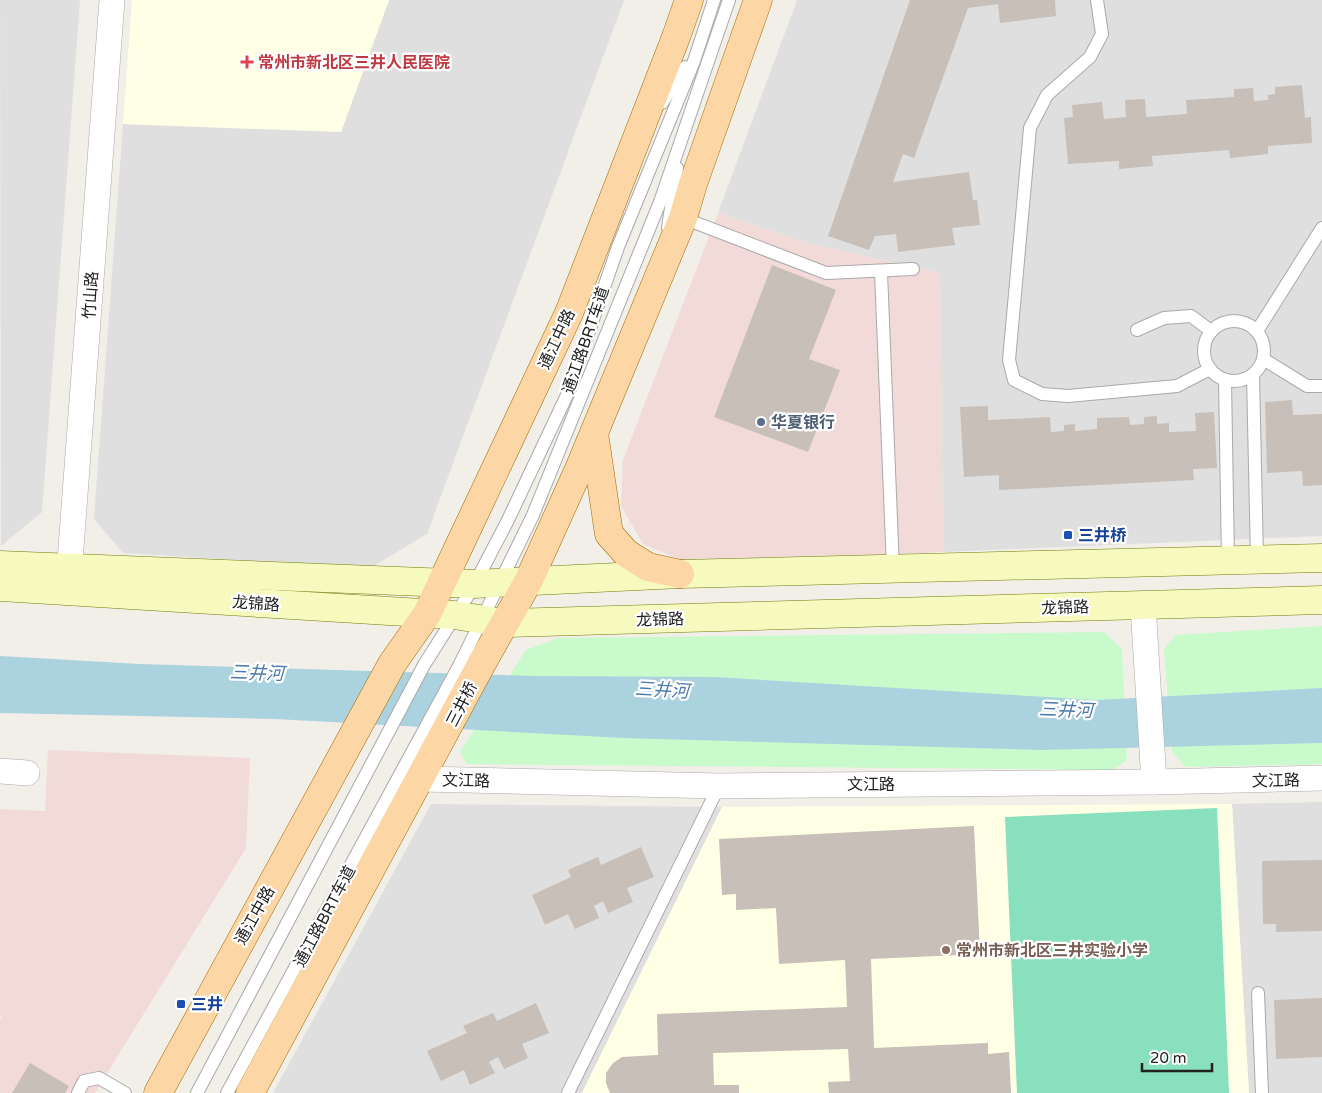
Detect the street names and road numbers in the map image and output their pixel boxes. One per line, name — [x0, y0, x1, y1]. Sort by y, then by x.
street label: 竹山路 — [79, 270, 103, 320]
street label: 通江路BRT车道 — [558, 284, 614, 397]
street label: 通江中路 — [534, 306, 579, 373]
street label: 龙锦路 — [231, 592, 281, 616]
street label: 龙锦路 — [1041, 597, 1089, 619]
street label: 龙锦路 — [636, 609, 684, 631]
street label: 三井桥 — [442, 679, 482, 730]
street label: 文江路 — [442, 771, 490, 791]
street label: 文江路 — [1252, 771, 1300, 791]
street label: 文江路 — [847, 775, 895, 795]
street label: 通江路BRT车道 — [290, 862, 360, 971]
street label: 通江中路 — [231, 883, 279, 948]

